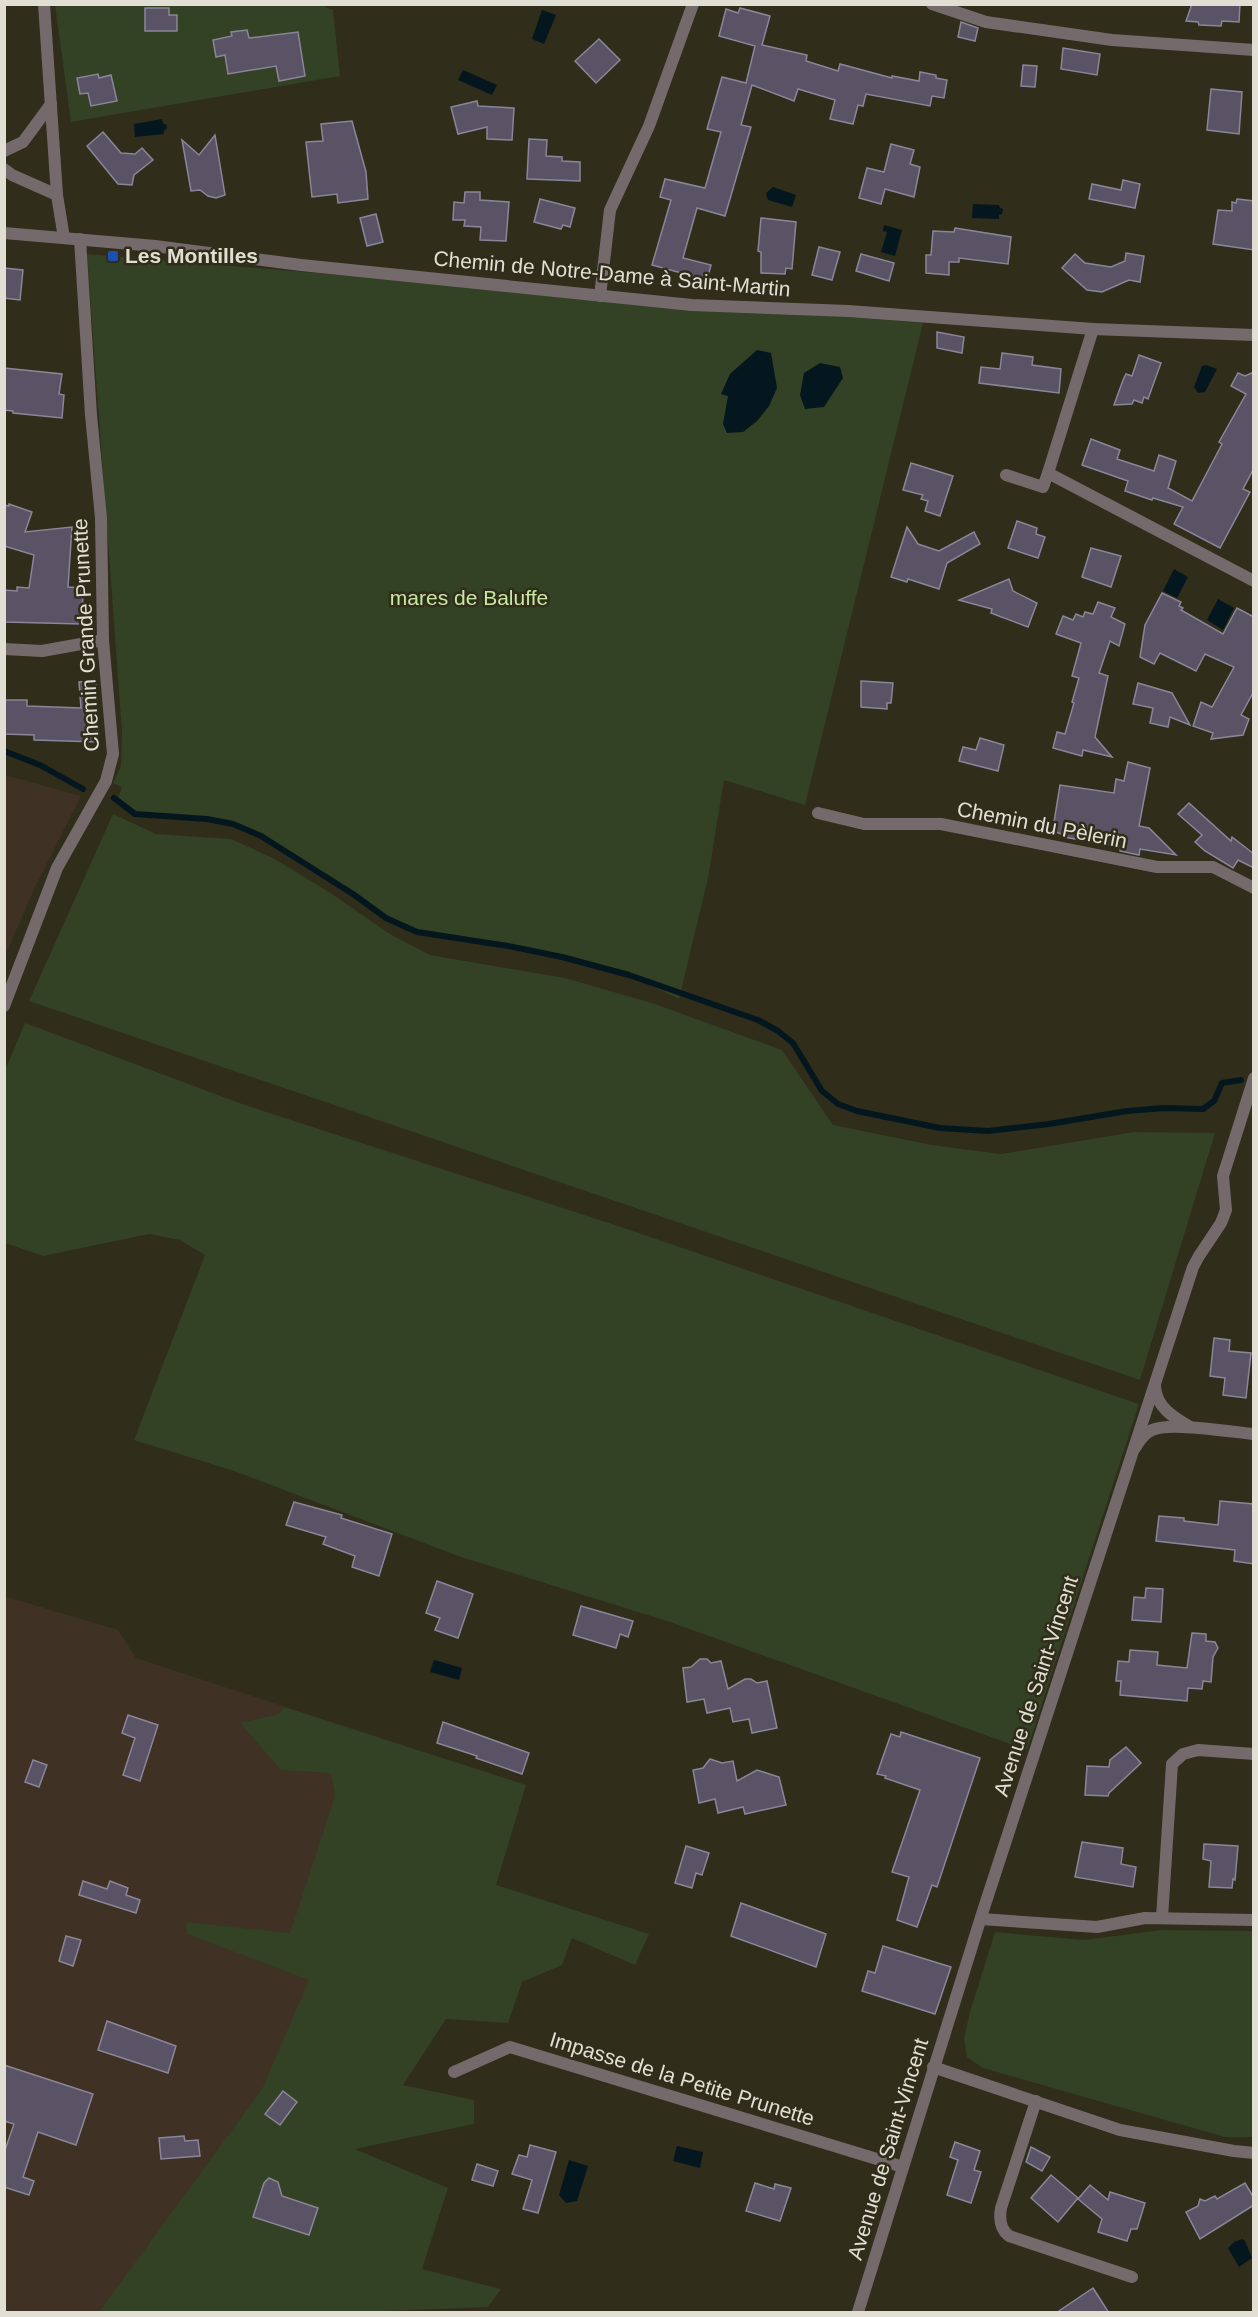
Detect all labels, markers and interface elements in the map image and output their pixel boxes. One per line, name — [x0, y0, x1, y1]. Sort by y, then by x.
place label: Les Montilles — [125, 244, 258, 267]
street label: Chemin de Notre-Dame à Saint-Martin — [433, 246, 792, 301]
marker: Les Montilles — [106, 249, 120, 263]
street label: Chemin Grande Prunette — [68, 518, 103, 752]
park label: mares de Baluffe — [390, 586, 548, 609]
street label: Chemin du Pèlerin — [955, 797, 1129, 852]
street label: Avenue de Saint-Vincent — [989, 1573, 1082, 1799]
street label: Impasse de la Petite Prunette — [547, 2027, 817, 2130]
street label: Avenue de Saint-Vincent — [843, 2035, 932, 2262]

